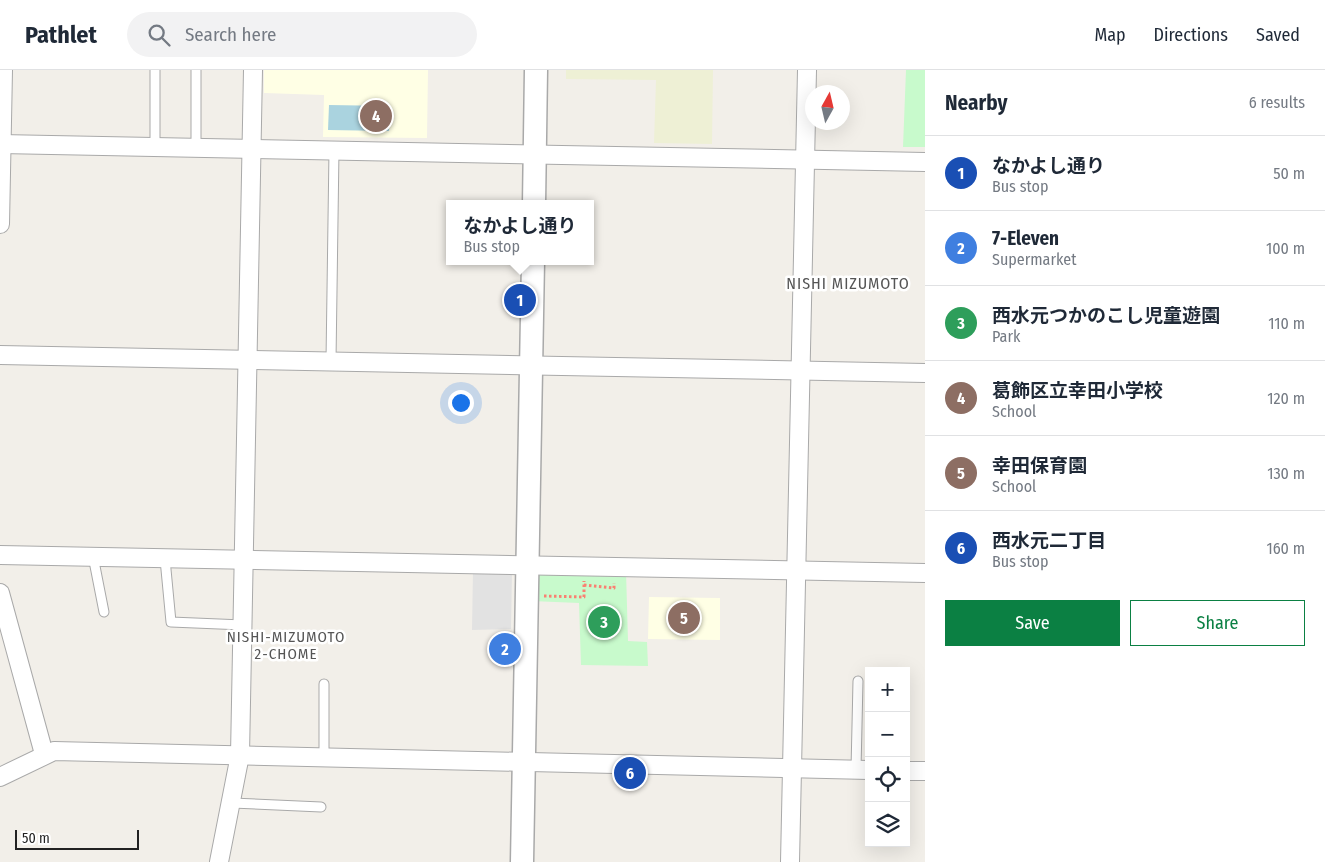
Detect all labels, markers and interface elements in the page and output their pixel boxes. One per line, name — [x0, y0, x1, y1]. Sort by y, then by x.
search box — [127, 12, 477, 57]
text: Pathlet — [25, 21, 97, 49]
icon: search — [145, 21, 173, 49]
text: Search here — [185, 23, 276, 46]
text: Map — [1094, 24, 1126, 46]
text: Directions — [1154, 24, 1228, 46]
text: Saved — [1256, 24, 1300, 46]
north arrow — [805, 85, 850, 130]
text: Nearby — [945, 90, 1007, 116]
text: 6 results — [1249, 93, 1305, 112]
pin: 4 — [360, 97, 392, 135]
text: なかよし通り — [992, 154, 1105, 177]
text: 1 — [958, 164, 964, 183]
text: 50 m — [1273, 164, 1305, 183]
text: Bus stop — [992, 177, 1048, 196]
popup — [446, 200, 594, 265]
text: なかよし通り — [463, 214, 577, 237]
text: 7-Eleven — [992, 227, 1059, 250]
text: Bus stop — [463, 237, 520, 256]
text: 2 — [957, 239, 965, 258]
text: 100 m — [1266, 239, 1305, 258]
text: Supermarket — [992, 250, 1076, 269]
district label: NISHI MIZUMOTO — [786, 274, 910, 293]
pin: 1 — [504, 281, 536, 319]
text: 西水元つかのこし児童遊園 — [992, 304, 1220, 327]
text: 3 — [957, 314, 965, 333]
text: 110 m — [1268, 314, 1305, 333]
text: Park — [992, 327, 1020, 346]
text: 葛飾区立幸田小学校 — [992, 379, 1163, 402]
text: 4 — [957, 389, 965, 408]
text: 120 m — [1267, 389, 1305, 408]
your location — [448, 390, 474, 416]
text: School — [992, 402, 1036, 421]
text: 幸田保育園 — [992, 454, 1087, 477]
text: 5 — [957, 464, 965, 483]
text: 130 m — [1267, 464, 1305, 483]
text: School — [992, 477, 1036, 496]
text: 西水元二丁目 — [992, 529, 1106, 552]
text: 6 — [957, 539, 965, 558]
text: 160 m — [1266, 539, 1305, 558]
text: Bus stop — [992, 552, 1048, 571]
pin: 5 — [668, 599, 700, 637]
button: Save — [945, 600, 1120, 646]
button: Share — [1130, 600, 1305, 646]
pin: 3 — [588, 603, 620, 641]
district label: NISHI-MIZUMOTO 2-CHOME — [227, 628, 345, 663]
pin: 2 — [489, 630, 521, 668]
map controls — [865, 667, 910, 847]
button: + — [865, 667, 910, 712]
button: − — [865, 712, 910, 757]
pin: 6 — [614, 754, 646, 792]
button: locate — [865, 757, 910, 802]
button: layers — [865, 802, 910, 847]
scale bar — [15, 827, 139, 850]
text: 50 m — [22, 830, 50, 847]

